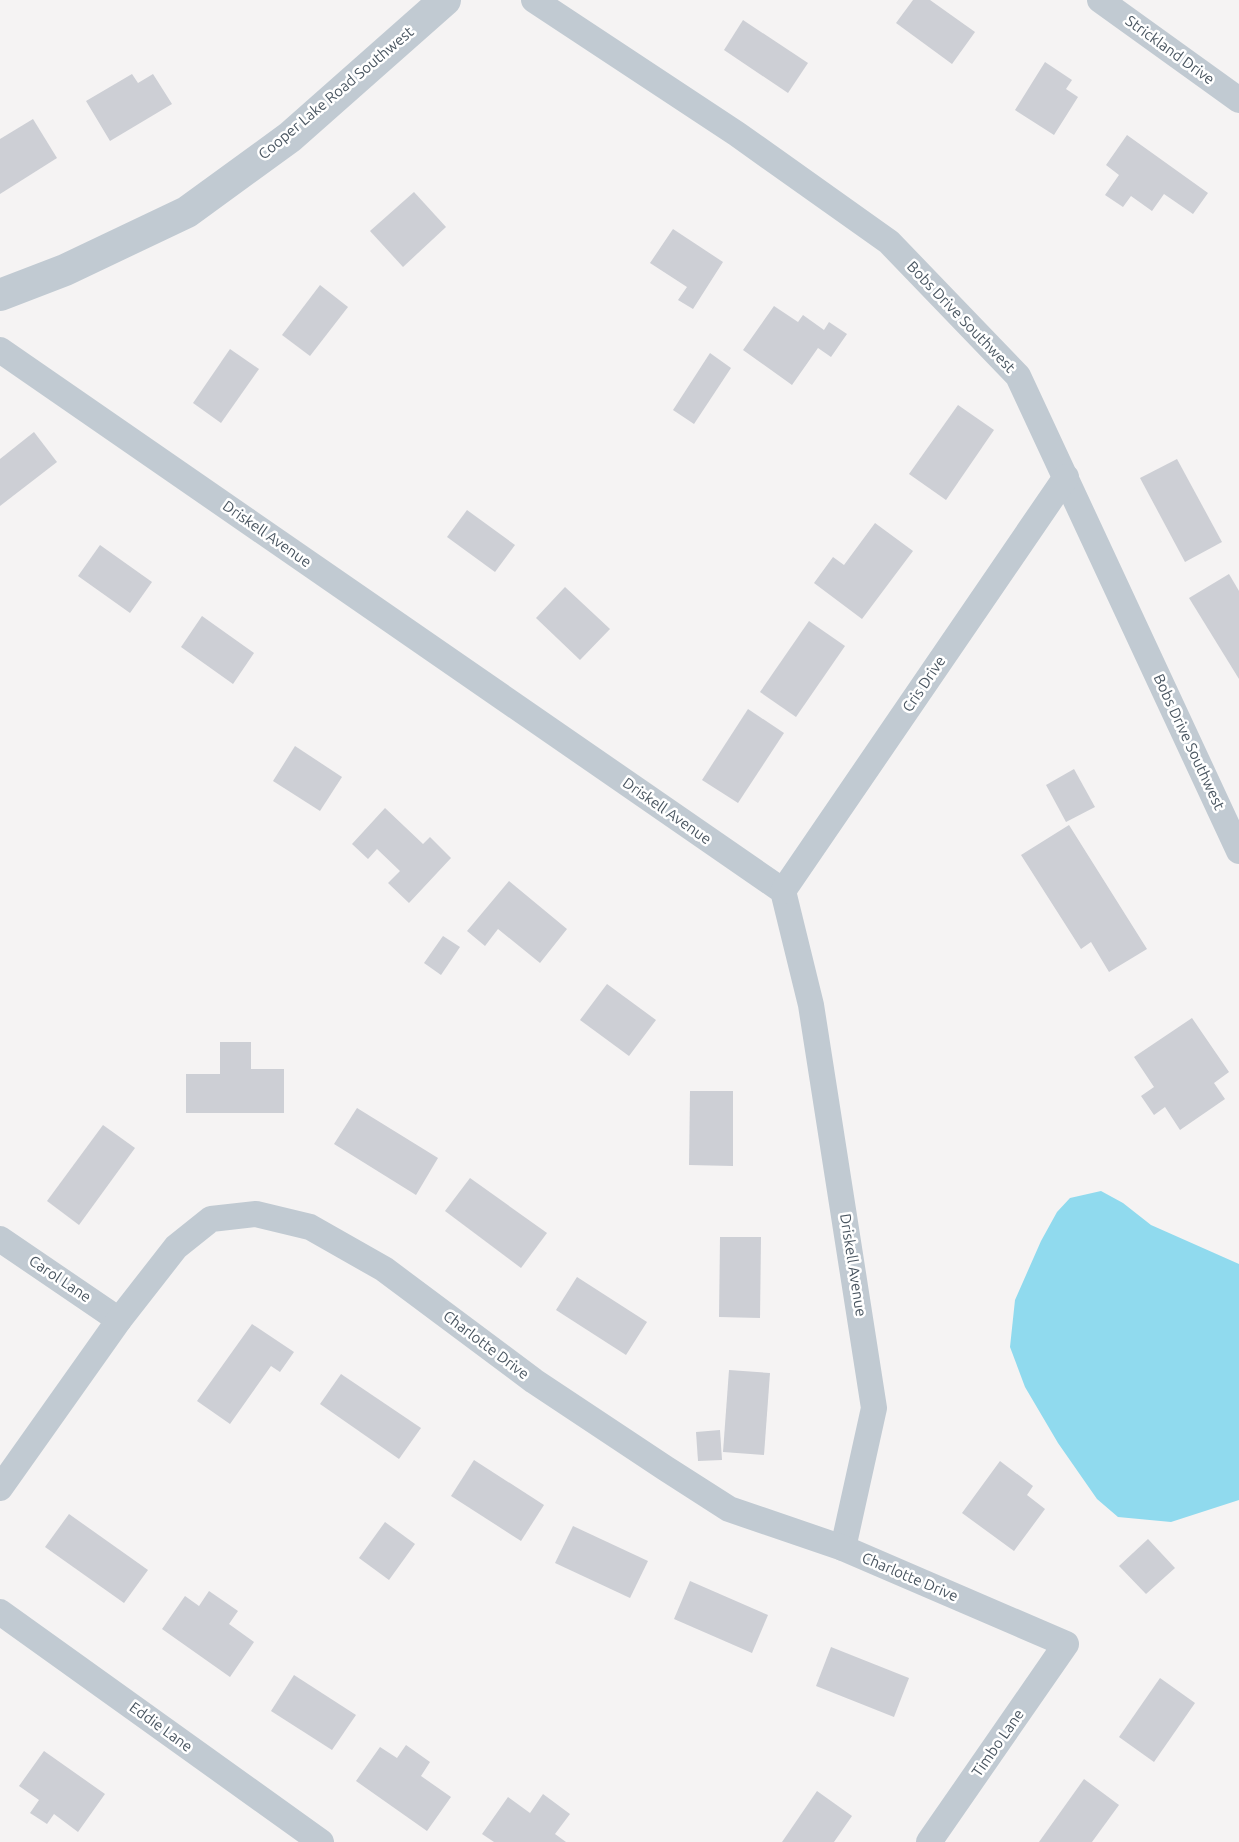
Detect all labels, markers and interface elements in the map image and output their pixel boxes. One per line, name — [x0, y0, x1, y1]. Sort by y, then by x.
street label: Strickland Drive — [1123, 12, 1218, 87]
street label: Cooper Lake Road Southwest — [255, 23, 417, 163]
street label: Bobs Drive Southwest — [904, 258, 1019, 376]
street label: Driskell Avenue — [220, 497, 315, 570]
street label: Cris Drive — [899, 652, 949, 715]
street label: Bobs Drive Southwest — [1151, 671, 1228, 812]
street label: Driskell Avenue — [620, 774, 715, 847]
street label: Driskell Avenue — [837, 1212, 870, 1318]
street label: Carol Lane — [26, 1252, 94, 1305]
street label: Charlotte Drive — [440, 1307, 532, 1382]
street label: Charlotte Drive — [860, 1549, 961, 1604]
street label: Eddie Lane — [127, 1698, 196, 1755]
street label: Timbo Lane — [968, 1706, 1027, 1780]

